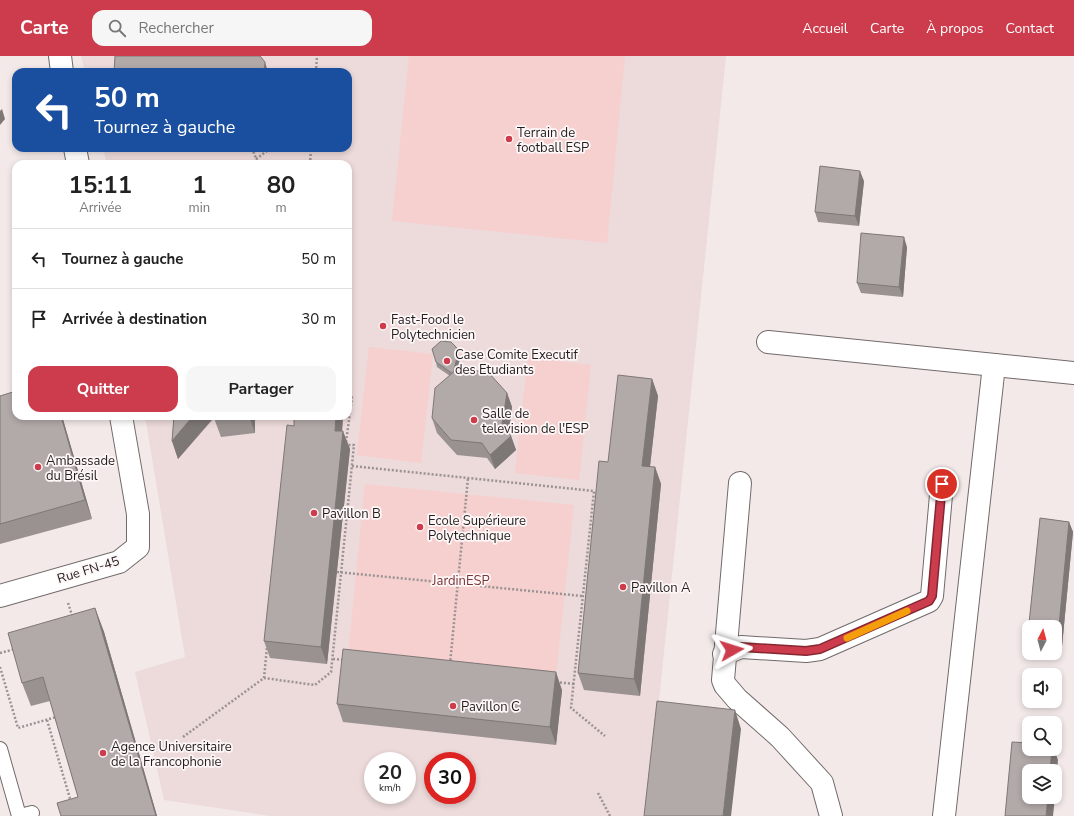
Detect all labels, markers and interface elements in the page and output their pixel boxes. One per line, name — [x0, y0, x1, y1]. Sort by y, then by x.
search box — [92, 10, 372, 46]
text: Carte — [20, 15, 68, 41]
icon: search — [106, 17, 128, 39]
text: Rechercher — [138, 18, 214, 38]
text: Accueil — [802, 19, 848, 38]
text: Carte — [870, 19, 904, 38]
text: À propos — [926, 19, 984, 38]
text: Contact — [1006, 19, 1054, 38]
text: 50 m — [94, 79, 160, 117]
icon: left — [28, 84, 80, 136]
text: Tournez à gauche — [94, 115, 235, 139]
place label: Terrain de football ESP — [517, 124, 589, 157]
marker: Terrain de football ESP — [504, 134, 514, 144]
text: 15:11 — [69, 169, 132, 201]
text: 1 — [192, 169, 207, 201]
text: 80 — [267, 169, 295, 201]
text: Arrivée — [79, 199, 121, 217]
text: min — [189, 199, 210, 217]
text: m — [275, 199, 287, 217]
icon: left — [28, 248, 50, 270]
text: Tournez à gauche — [62, 249, 184, 269]
text: 50 m — [301, 249, 336, 269]
icon: arrive — [28, 308, 50, 330]
text: Arrivée à destination — [62, 309, 207, 329]
text: 30 m — [301, 309, 336, 329]
place label: Fast-Food le Polytechnicien — [391, 311, 475, 344]
marker: Fast-Food le Polytechnicien — [378, 321, 388, 331]
place label: Case Comite Executif des Etudiants — [455, 346, 578, 379]
marker: Case Comite Executif des Etudiants — [442, 356, 452, 366]
button: Quitter — [28, 366, 178, 412]
button: Partager — [186, 366, 336, 412]
place label: Salle de television de l'ESP — [482, 405, 589, 438]
marker: Salle de television de l'ESP — [469, 415, 479, 425]
place label: Ambassade du Brésil — [46, 452, 115, 485]
marker: Ambassade du Brésil — [33, 462, 43, 472]
pin — [925, 467, 959, 501]
icon: arrive — [931, 473, 953, 495]
place label: Pavillon B — [322, 505, 381, 523]
marker: Pavillon B — [309, 508, 319, 518]
place label: Ecole Supérieure Polytechnique — [428, 512, 526, 545]
marker: Ecole Supérieure Polytechnique — [415, 522, 425, 532]
street label: Rue FN-45 — [55, 552, 122, 588]
park label: JardinESP — [431, 572, 490, 590]
place label: Pavillon A — [631, 579, 691, 597]
marker: Pavillon A — [618, 582, 628, 592]
north arrow — [1022, 620, 1062, 660]
map controls — [1022, 620, 1062, 804]
position arrow — [711, 629, 753, 671]
button: sound — [1022, 668, 1062, 708]
place label: Pavillon C — [461, 698, 520, 716]
marker: Pavillon C — [448, 701, 458, 711]
button: search — [1022, 716, 1062, 756]
place label: Agence Universitaire de la Francophonie — [111, 738, 232, 771]
marker: Agence Universitaire de la Francophonie — [98, 748, 108, 758]
speed limit sign: 30 — [424, 752, 476, 804]
text: 20 — [378, 759, 402, 786]
button: layers — [1022, 764, 1062, 804]
text: km/h — [379, 781, 401, 795]

